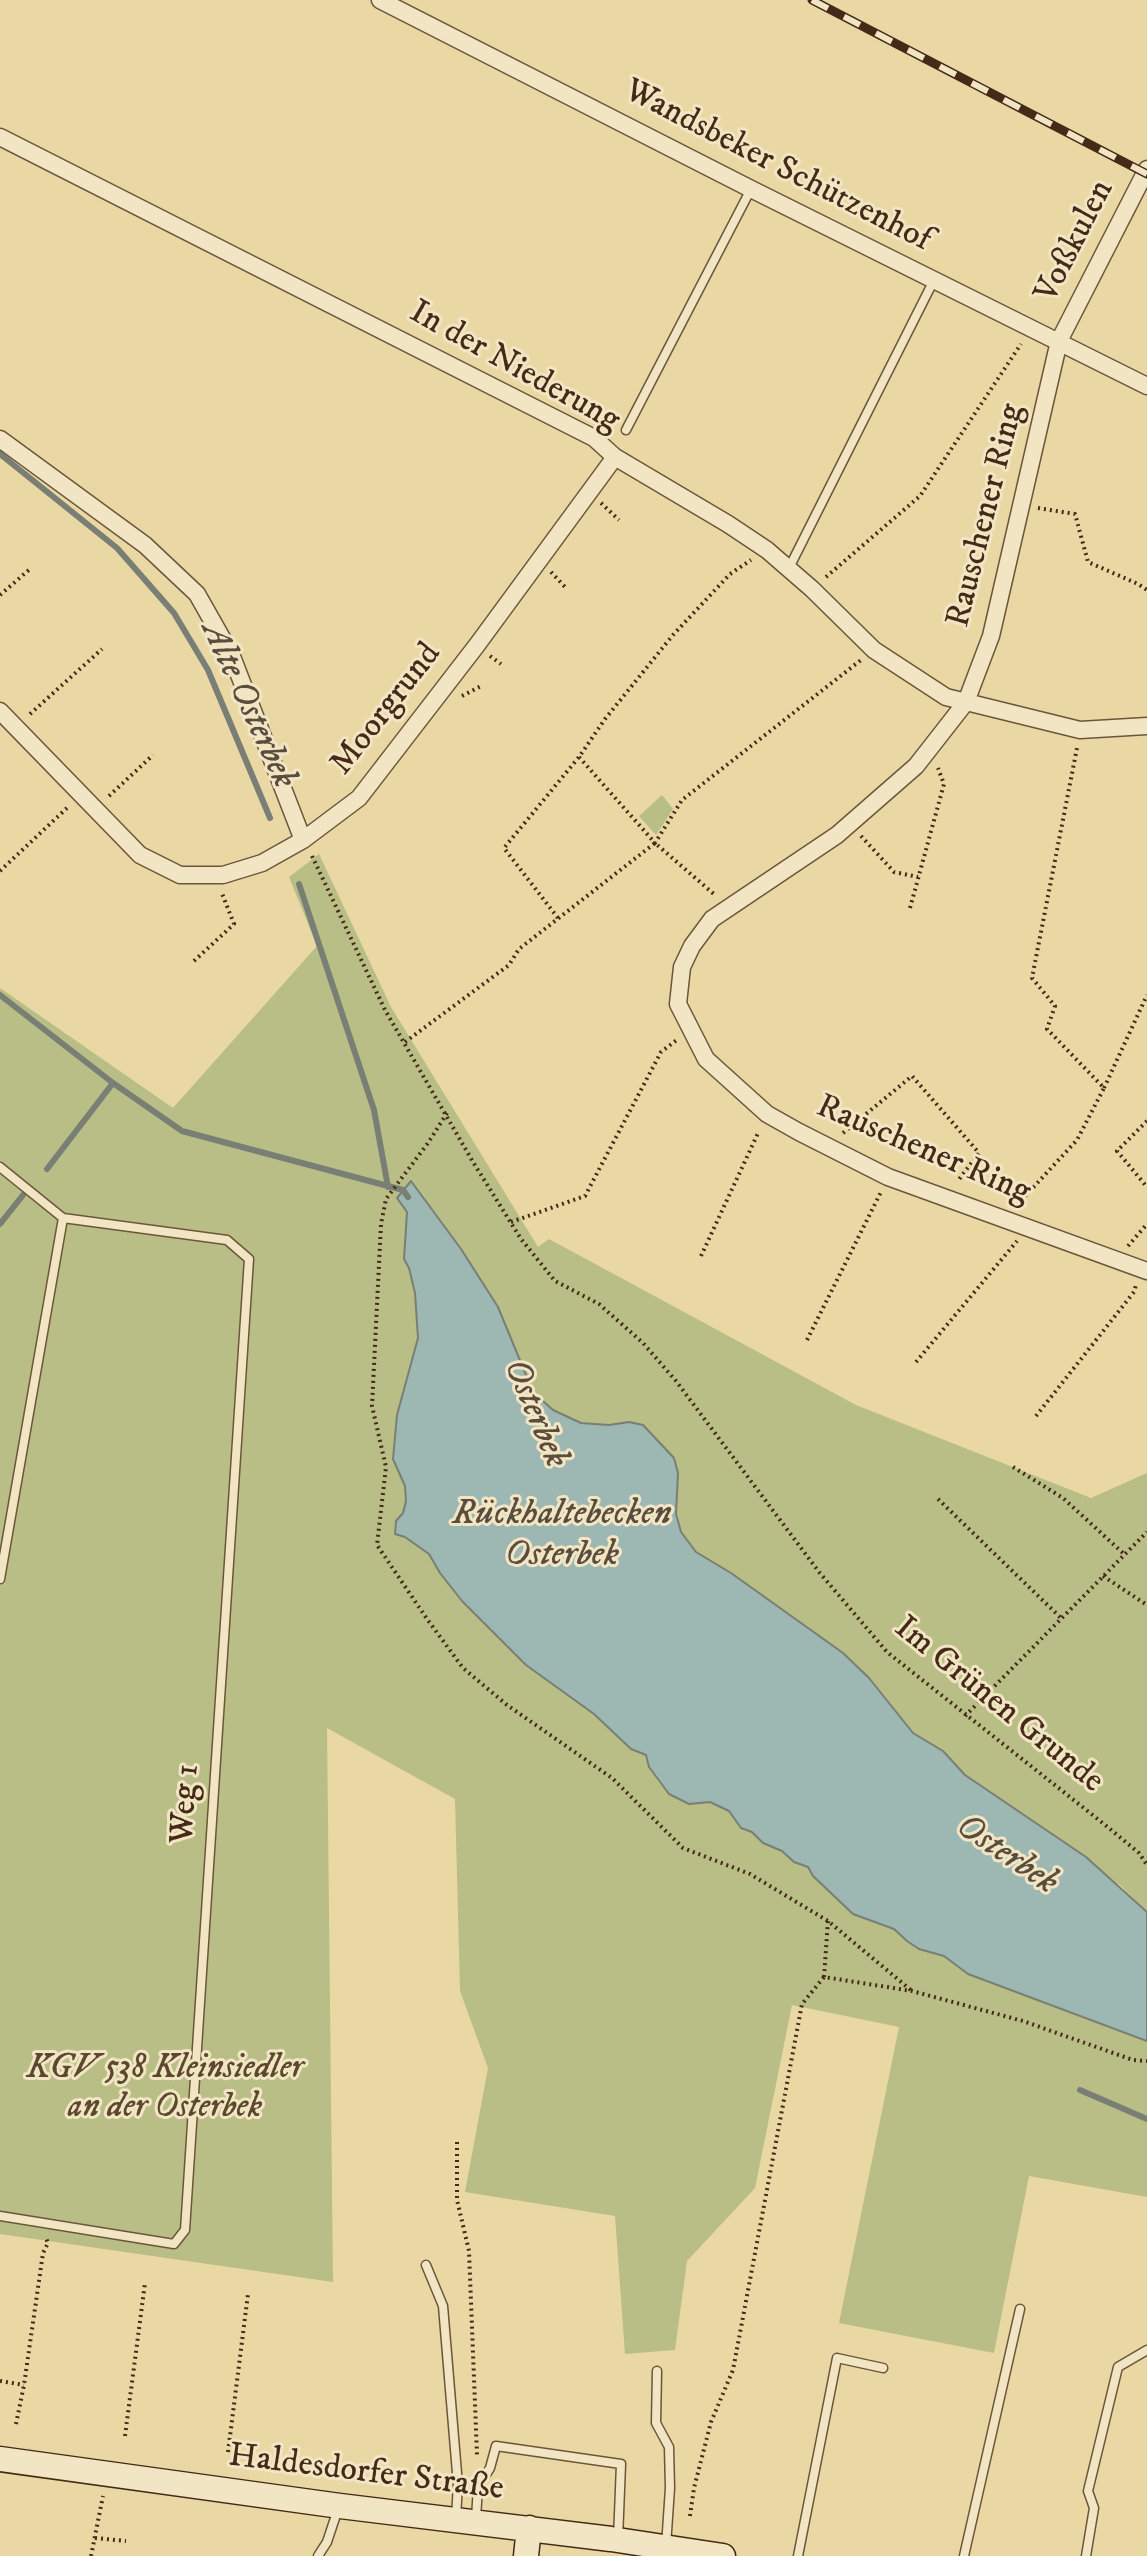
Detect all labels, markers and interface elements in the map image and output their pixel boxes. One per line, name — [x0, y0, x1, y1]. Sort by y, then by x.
street label: Wandsbeker Schützenhof — [617, 72, 937, 262]
street label: Voßkulen — [1028, 174, 1124, 310]
street label: In der Niederung — [402, 293, 626, 443]
street label: Rauschener Ring — [940, 400, 1034, 632]
water label: Alte Osterbek — [190, 616, 304, 796]
street label: Moorgrund — [323, 636, 451, 784]
street label: Rauschener Ring — [810, 1088, 1036, 1214]
water label: Osterbek — [492, 1353, 576, 1475]
water label: Rückhaltebecken Osterbek — [452, 1494, 672, 1579]
street label: Im Grünen Grunde — [885, 1609, 1111, 1803]
street label: Weg 1 — [164, 1763, 210, 1845]
water label: Osterbek — [947, 1806, 1065, 1906]
park label: KGV 538 Kleinsiedler an der Osterbek — [27, 2050, 303, 2130]
street label: Haldesdorfer Straße — [226, 2437, 506, 2511]

